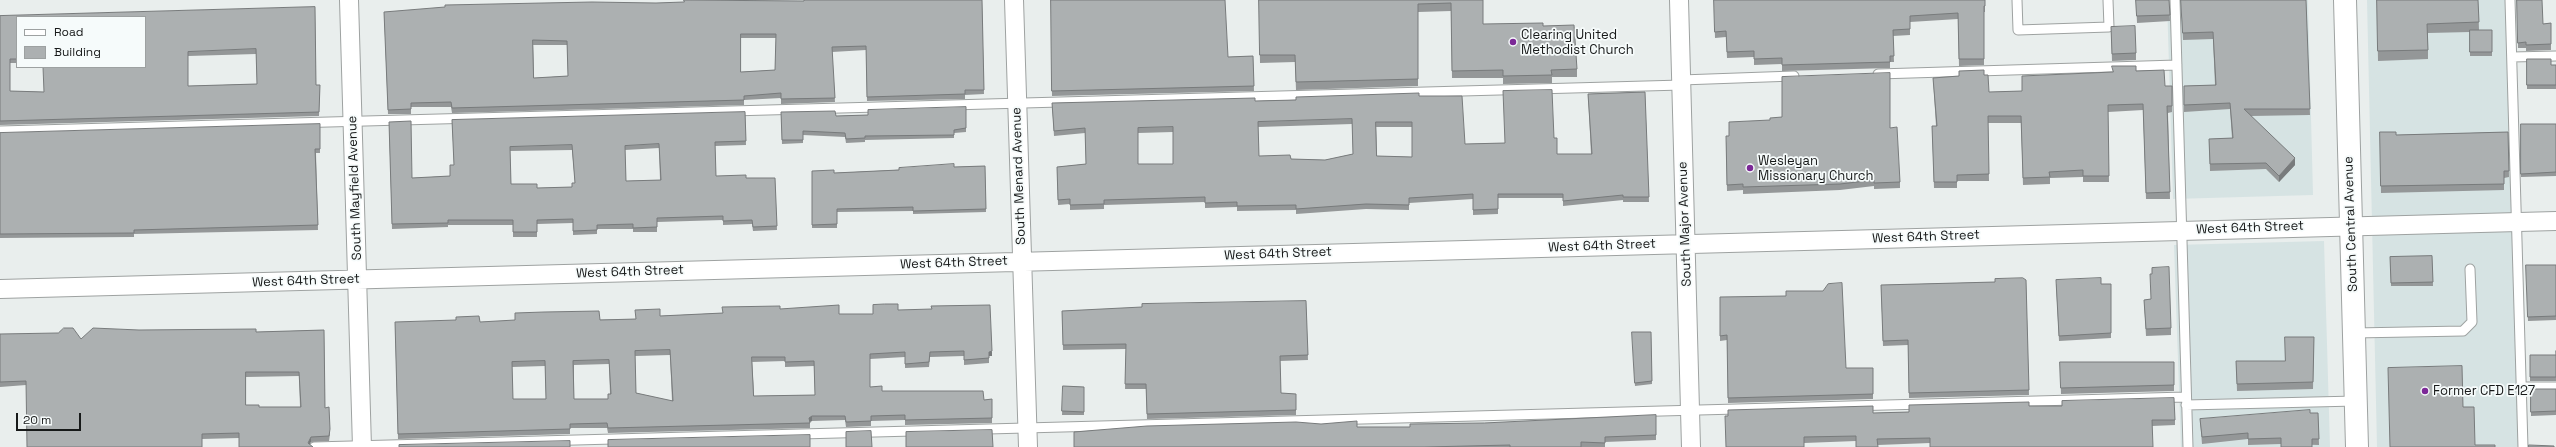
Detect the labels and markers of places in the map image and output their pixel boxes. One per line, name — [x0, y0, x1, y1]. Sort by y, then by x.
place label: Clearing United Methodist Church — [1521, 27, 1634, 58]
marker: Clearing United Methodist Church — [1508, 37, 1518, 47]
place label: Wesleyan Missionary Church — [1758, 153, 1874, 184]
marker: Wesleyan Missionary Church — [1745, 163, 1755, 173]
place label: Former CFD E127 — [2433, 383, 2535, 399]
marker: Former CFD E127 — [2420, 386, 2430, 396]

